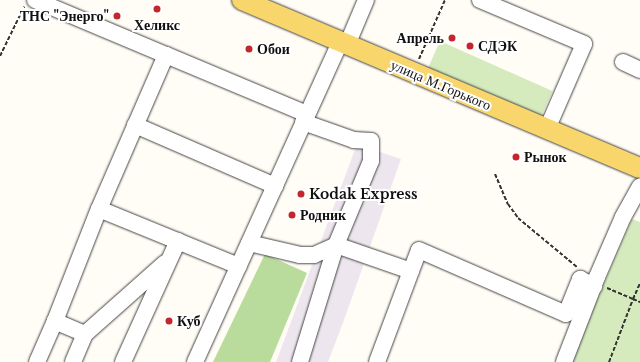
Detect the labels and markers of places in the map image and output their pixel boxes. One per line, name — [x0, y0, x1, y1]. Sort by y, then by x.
marker: Хеликс — [151, 3, 163, 15]
place label: ТНС "Энерго" — [19, 8, 109, 24]
marker: ТНС "Энерго" — [112, 11, 122, 21]
place label: Хеликс — [134, 17, 180, 33]
place label: Апрель — [397, 30, 444, 46]
marker: Апрель — [447, 33, 457, 43]
place label: СДЭК — [478, 38, 517, 54]
place label: Обои — [257, 41, 290, 57]
marker: СДЭК — [465, 41, 475, 51]
marker: Обои — [244, 44, 254, 54]
place label: Рынок — [524, 149, 567, 165]
marker: Рынок — [511, 152, 521, 162]
place label: Kodak Express — [309, 186, 418, 202]
marker: Kodak Express — [296, 189, 306, 199]
place label: Родник — [300, 207, 346, 223]
marker: Родник — [287, 210, 297, 220]
place label: Куб — [177, 313, 201, 329]
marker: Куб — [164, 316, 174, 326]

